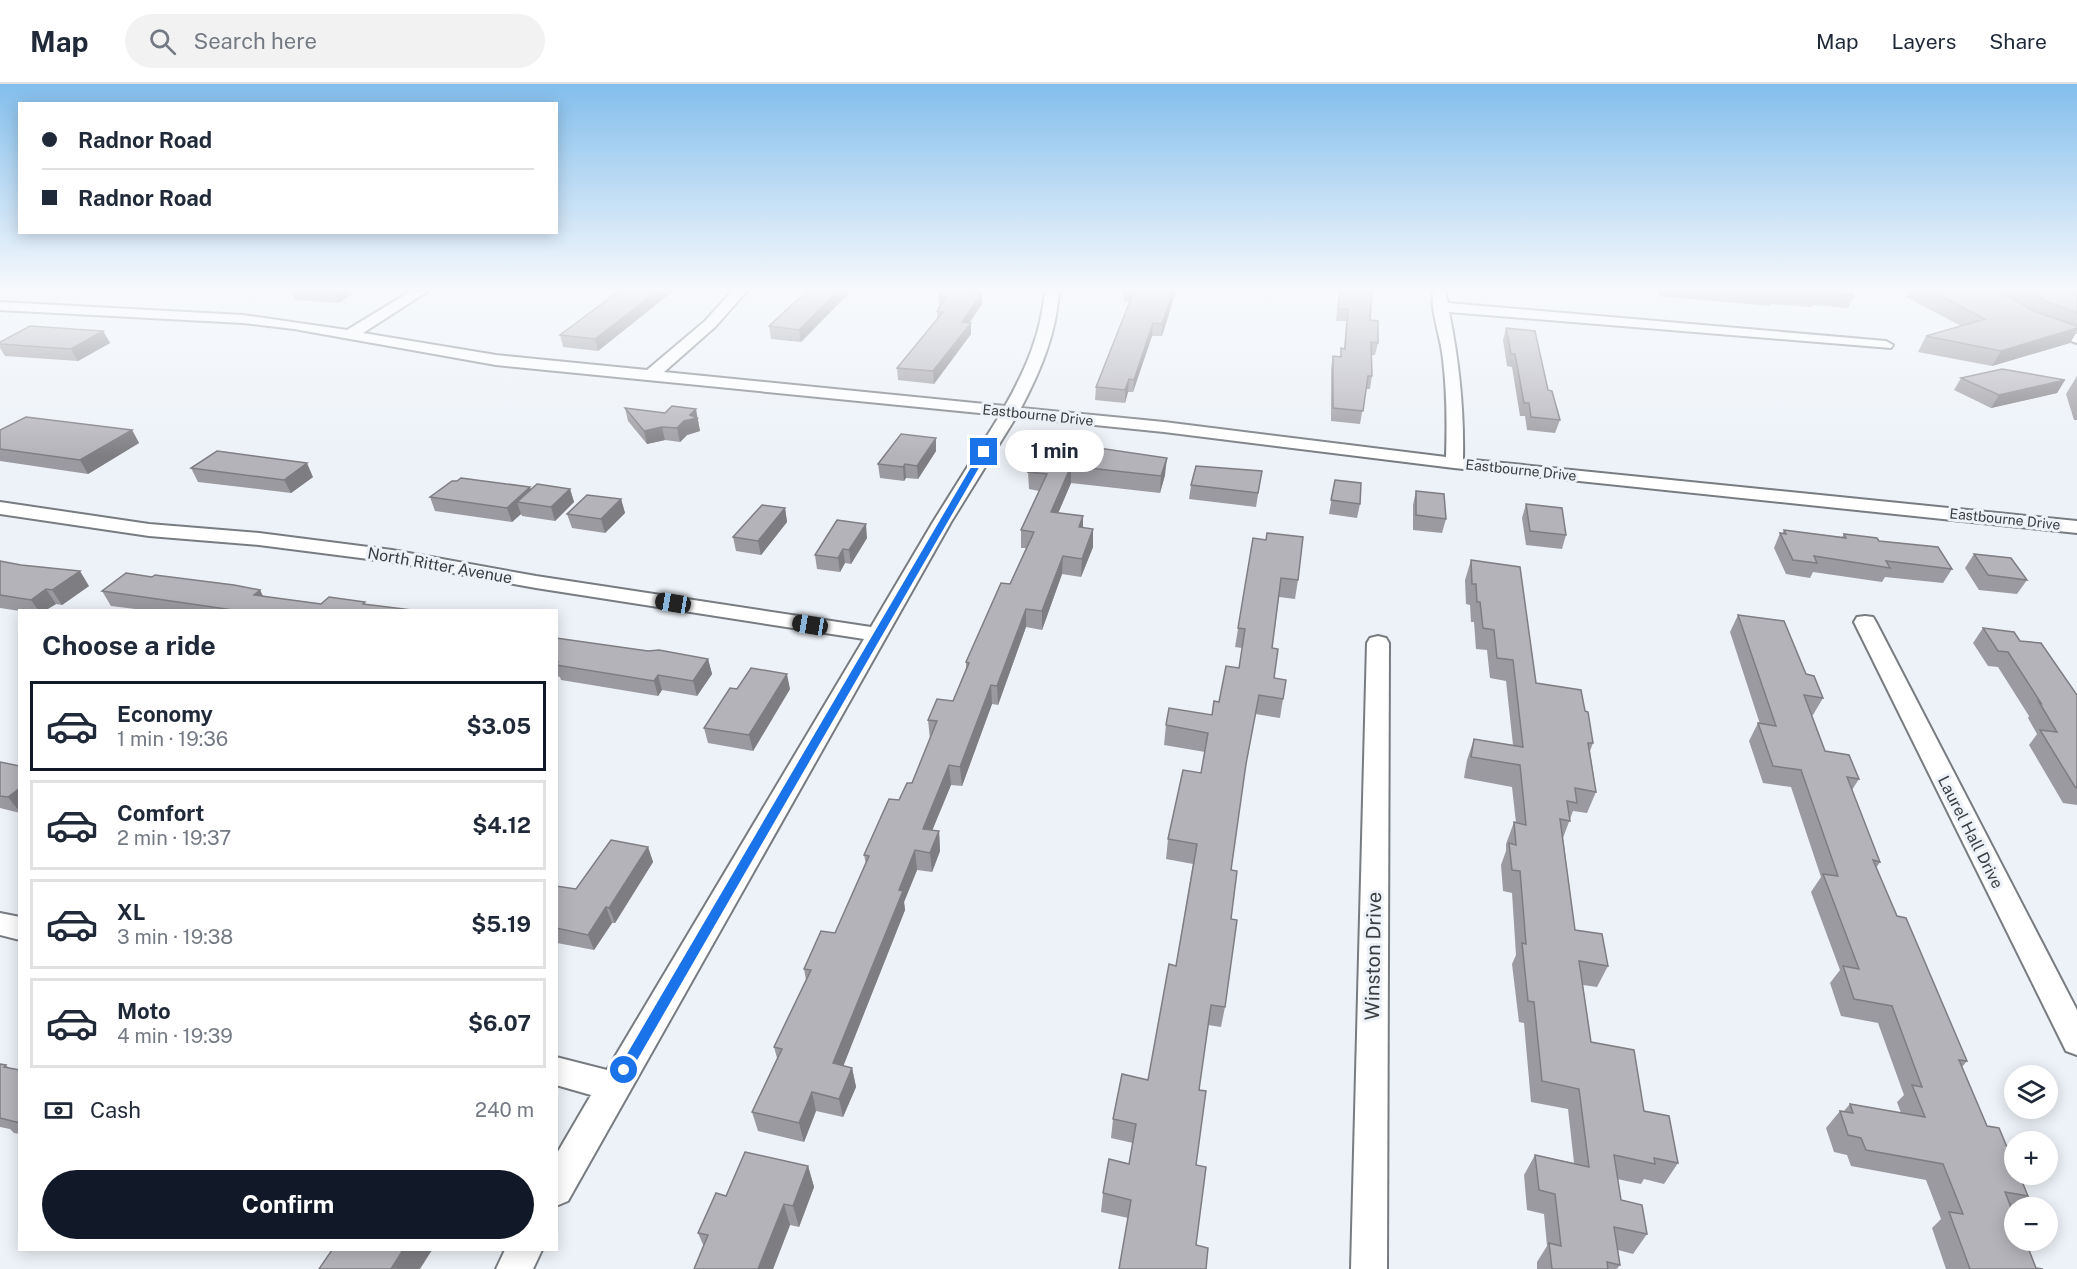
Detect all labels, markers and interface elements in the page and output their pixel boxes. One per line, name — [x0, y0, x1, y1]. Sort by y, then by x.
search box — [125, 14, 545, 68]
text: Map — [30, 25, 89, 58]
icon: search — [146, 25, 179, 58]
text: Search here — [194, 28, 317, 54]
text: Map — [1816, 29, 1859, 54]
text: Layers — [1892, 29, 1956, 54]
text: Share — [1989, 29, 2047, 54]
text: Radnor Road — [78, 127, 212, 153]
text: Radnor Road — [78, 185, 212, 211]
street label: Eastbourne Drive — [982, 401, 1094, 429]
callout: 1 min — [1005, 431, 1104, 473]
route end — [970, 438, 997, 465]
text: 1 min — [1030, 439, 1079, 463]
street label: Eastbourne Drive — [1465, 456, 1577, 484]
street label: Eastbourne Drive — [1949, 505, 2061, 533]
street label: North Ritter Avenue — [366, 543, 514, 588]
car — [654, 591, 692, 615]
car — [791, 613, 829, 637]
text: Choose a ride — [42, 629, 216, 661]
icon: car — [45, 699, 99, 753]
text: Economy — [117, 701, 213, 727]
text: $3.05 — [466, 713, 531, 739]
text: 1 min · 19:36 — [117, 727, 228, 751]
street label: Laurel Hall Drive — [1934, 773, 2007, 892]
icon: car — [45, 798, 99, 852]
text: Comfort — [117, 800, 204, 826]
text: $4.12 — [472, 812, 531, 838]
text: 2 min · 19:37 — [117, 826, 231, 850]
street label: Winston Drive — [1360, 892, 1386, 1020]
icon: car — [45, 897, 99, 951]
text: XL — [117, 899, 145, 925]
text: $5.19 — [471, 911, 531, 937]
text: 3 min · 19:38 — [117, 925, 233, 949]
icon: car — [45, 996, 99, 1050]
text: Moto — [117, 998, 171, 1024]
text: $6.07 — [468, 1010, 531, 1036]
text: 4 min · 19:39 — [117, 1024, 233, 1048]
route start — [610, 1056, 637, 1083]
map controls — [2004, 1065, 2058, 1251]
button: layers — [2004, 1065, 2058, 1119]
icon: cash — [42, 1094, 75, 1127]
text: Cash — [90, 1097, 141, 1123]
text: 240 m — [475, 1098, 534, 1122]
button: + — [2004, 1131, 2058, 1185]
button: Confirm — [42, 1170, 534, 1239]
button: − — [2004, 1197, 2058, 1251]

